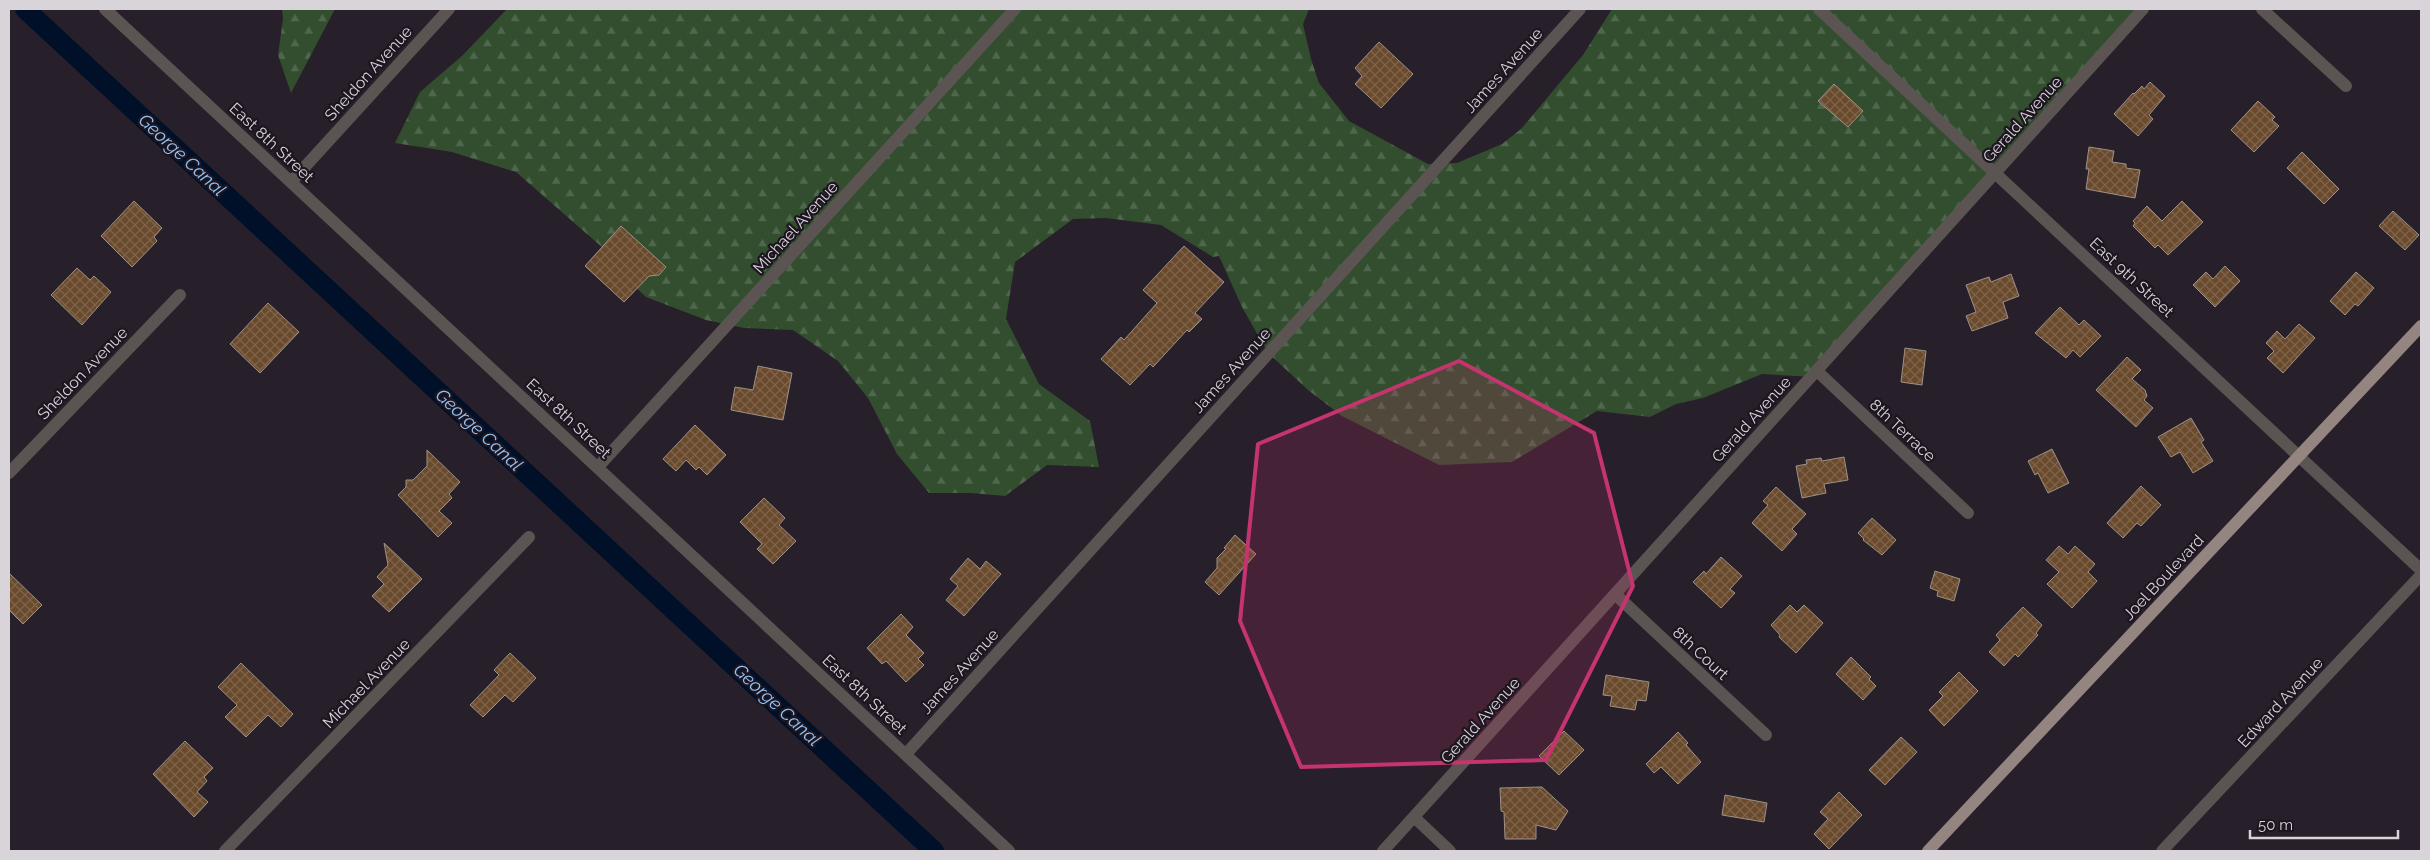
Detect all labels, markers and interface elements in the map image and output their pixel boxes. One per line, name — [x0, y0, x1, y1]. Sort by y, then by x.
street label: Sheldon Avenue — [321, 22, 416, 125]
street label: James Avenue — [1460, 24, 1547, 117]
street label: Gerald Avenue — [1979, 72, 2066, 166]
street label: East 8th Street — [226, 99, 318, 187]
water label: George Canal — [135, 109, 230, 200]
street label: Michael Avenue — [749, 177, 842, 277]
street label: East 9th Street — [2086, 234, 2178, 322]
street label: Sheldon Avenue — [33, 323, 131, 424]
street label: James Avenue — [1188, 324, 1275, 417]
street label: Gerald Avenue — [1708, 372, 1795, 466]
street label: East 8th Street — [523, 375, 615, 463]
water label: George Canal — [432, 384, 527, 475]
street label: 8th Terrace — [1866, 395, 1940, 466]
street label: Joel Boulevard — [2119, 531, 2208, 624]
street label: 8th Court — [1669, 623, 1733, 684]
street label: James Avenue — [916, 625, 1003, 718]
street label: Michael Avenue — [319, 635, 414, 732]
street label: East 8th Street — [819, 651, 911, 739]
street label: Edward Avenue — [2234, 653, 2327, 751]
water label: George Canal — [730, 659, 825, 750]
street label: Gerald Avenue — [1437, 673, 1524, 767]
scale bar — [2250, 808, 2398, 840]
text: 50 m — [2258, 816, 2293, 834]

